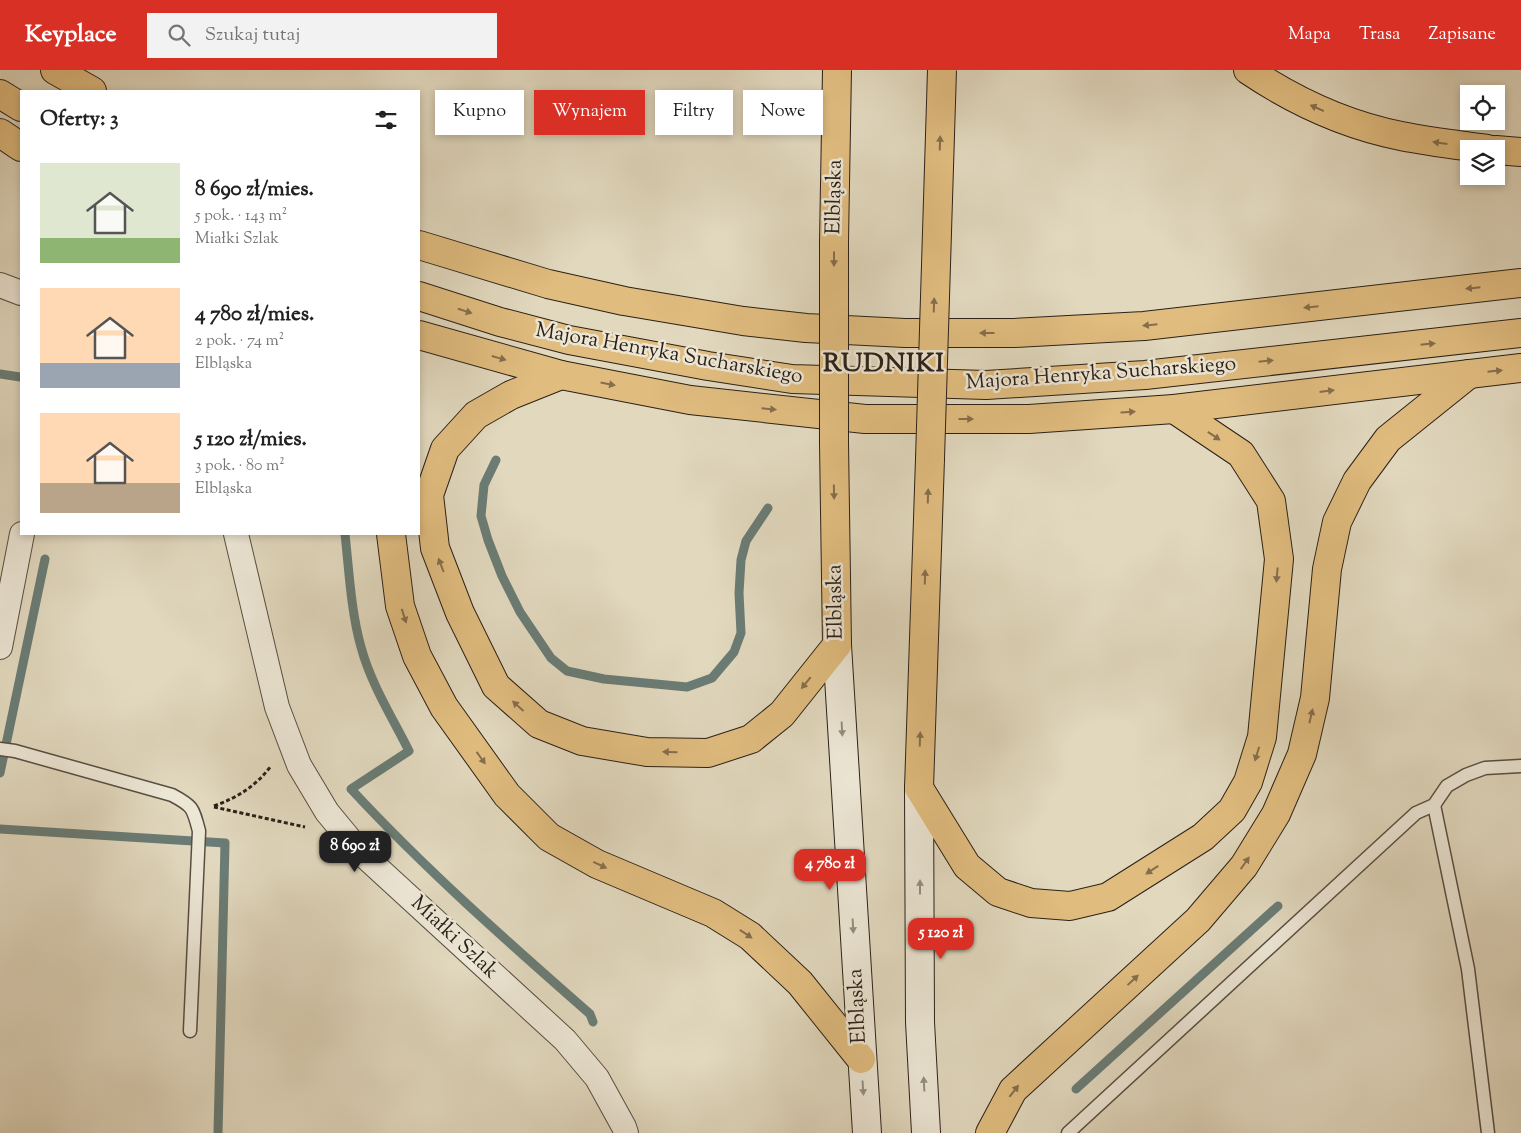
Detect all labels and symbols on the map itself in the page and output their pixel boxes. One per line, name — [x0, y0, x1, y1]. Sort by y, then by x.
one-way arrow — [1310, 104, 1324, 112]
one-way arrow — [936, 134, 944, 150]
one-way arrow — [1431, 139, 1447, 147]
street label: Elbląska — [819, 159, 851, 235]
one-way arrow — [830, 251, 838, 267]
one-way arrow — [1464, 284, 1480, 292]
one-way arrow — [931, 297, 939, 313]
one-way arrow — [1303, 303, 1319, 311]
one-way arrow — [458, 307, 473, 315]
street label: Majora Henryka Sucharskiego — [533, 316, 805, 392]
one-way arrow — [1141, 321, 1157, 329]
one-way arrow — [979, 329, 995, 337]
one-way arrow — [1420, 340, 1436, 348]
district label: RUDNIKI — [823, 346, 945, 383]
street label: Majora Henryka Sucharskiego — [965, 350, 1237, 398]
one-way arrow — [492, 354, 507, 362]
one-way arrow — [1259, 357, 1275, 365]
one-way arrow — [1487, 367, 1503, 375]
one-way arrow — [601, 381, 617, 389]
one-way arrow — [1319, 387, 1335, 395]
one-way arrow — [761, 405, 777, 413]
one-way arrow — [1120, 408, 1136, 416]
one-way arrow — [958, 415, 974, 423]
one-way arrow — [1208, 431, 1221, 441]
one-way arrow — [830, 484, 838, 500]
one-way arrow — [924, 488, 932, 504]
one-way arrow — [437, 557, 445, 572]
street label: Elbląska — [820, 564, 852, 640]
one-way arrow — [1273, 567, 1281, 583]
one-way arrow — [922, 569, 930, 585]
one-way arrow — [400, 609, 408, 624]
one-way arrow — [801, 676, 812, 689]
one-way arrow — [512, 700, 525, 711]
one-way arrow — [1307, 709, 1315, 724]
one-way arrow — [838, 721, 846, 737]
one-way arrow — [917, 731, 925, 747]
one-way arrow — [1252, 746, 1260, 761]
one-way arrow — [661, 748, 677, 756]
one-way arrow — [476, 751, 486, 765]
pin: 8 690 zł — [303, 830, 407, 873]
pin: 4 780 zł — [778, 848, 882, 891]
one-way arrow — [1240, 856, 1250, 870]
one-way arrow — [593, 861, 607, 869]
one-way arrow — [1145, 865, 1158, 874]
one-way arrow — [916, 879, 924, 895]
street label: Miałki Szlak — [403, 889, 505, 987]
one-way arrow — [850, 918, 858, 934]
pin: 5 120 zł — [889, 918, 993, 960]
one-way arrow — [739, 929, 753, 939]
street label: Elbląska — [841, 967, 875, 1044]
one-way arrow — [1126, 974, 1138, 986]
one-way arrow — [919, 1076, 927, 1092]
one-way arrow — [860, 1080, 868, 1096]
one-way arrow — [1009, 1085, 1020, 1098]

